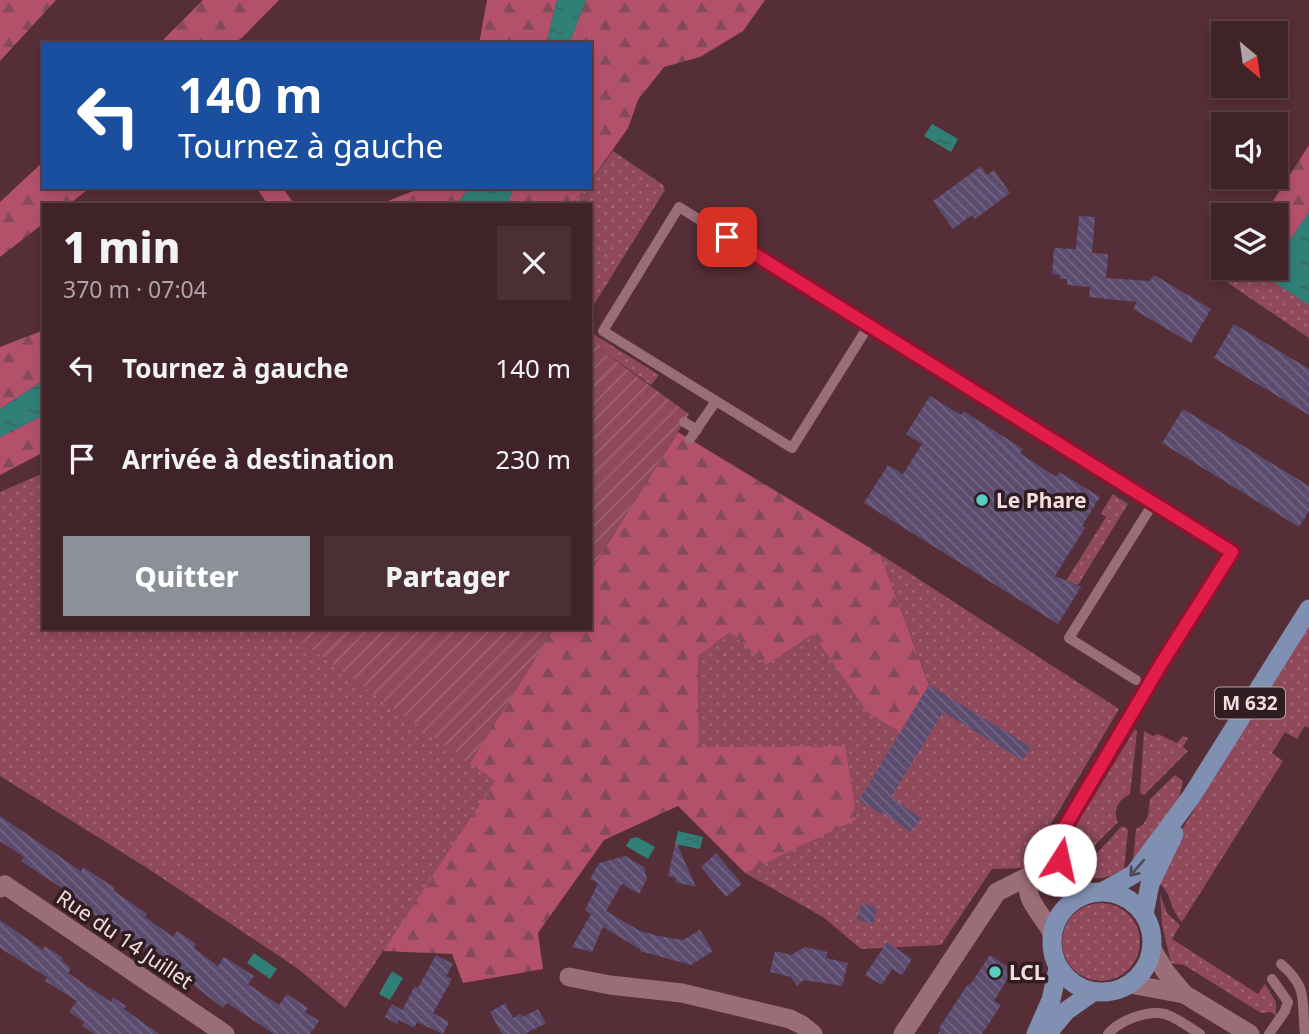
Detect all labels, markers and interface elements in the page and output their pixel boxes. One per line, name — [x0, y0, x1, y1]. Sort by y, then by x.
north arrow — [1211, 21, 1288, 98]
map controls — [1211, 21, 1288, 280]
text: 140 m — [178, 61, 323, 127]
icon: left — [63, 70, 154, 161]
button: sound — [1211, 112, 1288, 189]
text: Tournez à gauche — [178, 124, 444, 167]
button: layers — [1211, 203, 1288, 280]
pin — [697, 207, 757, 267]
text: 1 min — [63, 218, 180, 275]
icon: arrive — [708, 218, 746, 256]
button: close — [497, 226, 571, 300]
text: 370 m · 07:04 — [63, 273, 207, 305]
icon: left — [63, 349, 101, 387]
text: Tournez à gauche — [122, 350, 349, 386]
text: 140 m — [495, 350, 571, 386]
icon: arrive — [63, 440, 101, 478]
text: Arrivée à destination — [122, 441, 395, 477]
text: 230 m — [495, 441, 571, 477]
place label: Le Phare — [996, 486, 1087, 514]
marker: Le Phare — [974, 492, 990, 508]
button: Quitter — [63, 536, 310, 616]
button: Partager — [324, 536, 571, 616]
road number: M 632 — [1215, 688, 1285, 718]
position arrow — [1023, 823, 1097, 897]
one-way arrow — [1129, 859, 1145, 877]
street label: Rue du 14 Juillet — [51, 883, 199, 995]
place label: LCL — [1009, 958, 1046, 986]
marker: LCL — [987, 964, 1003, 980]

